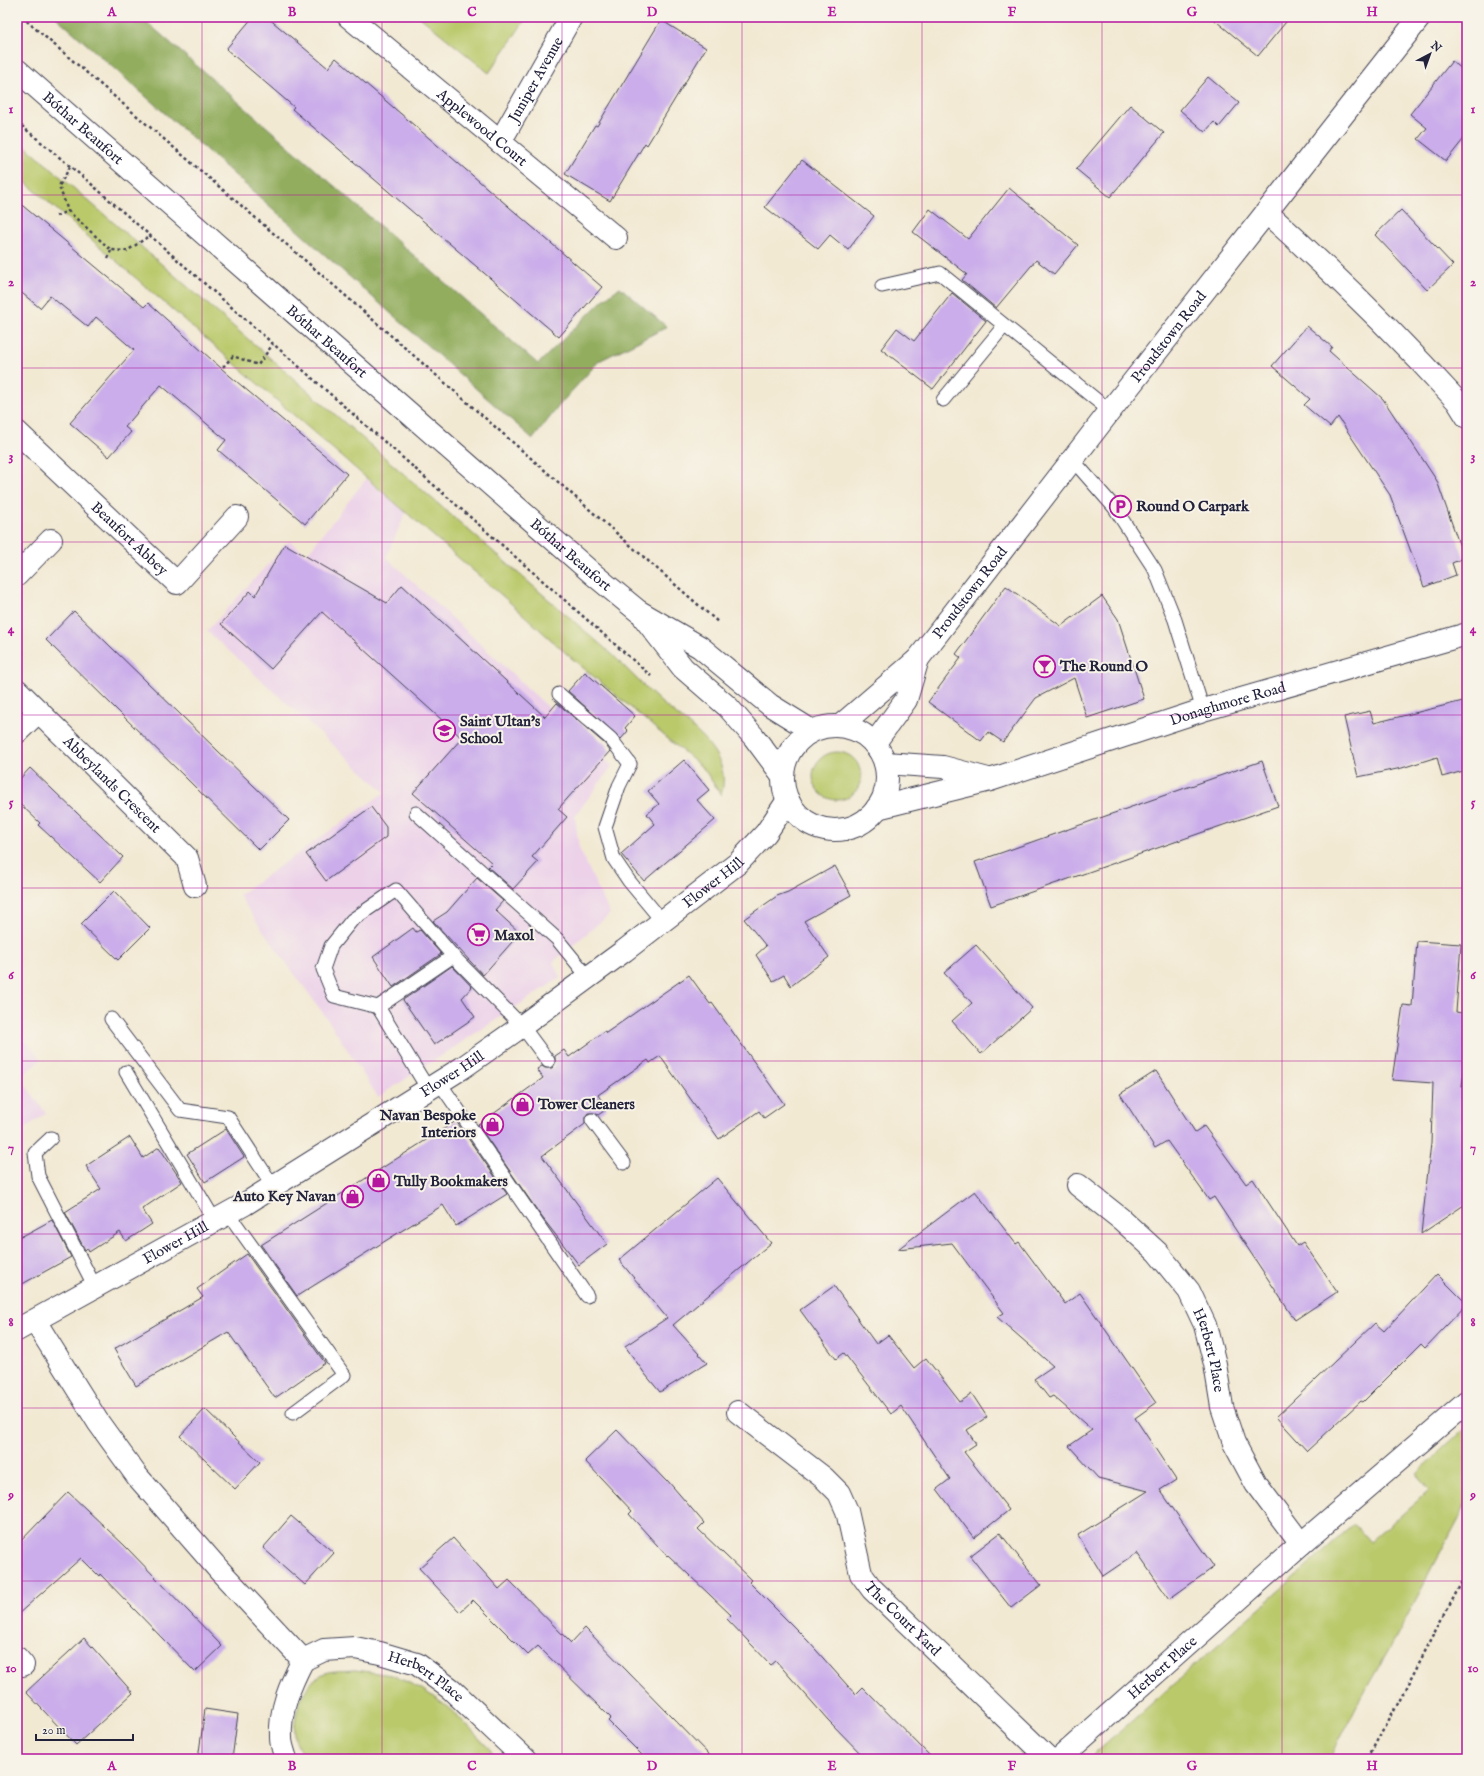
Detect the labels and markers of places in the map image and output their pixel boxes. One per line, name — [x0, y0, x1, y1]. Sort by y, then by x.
parking icon: Round O Carpark — [1108, 493, 1134, 519]
place label: Round O Carpark — [1136, 497, 1250, 516]
bar icon: The Round O — [1031, 653, 1057, 679]
place label: The Round O — [1059, 657, 1148, 676]
place label: Saint Ultan's School — [460, 712, 541, 748]
school or university icon: Saint Ultan's School — [432, 717, 458, 743]
supermarket icon: Maxol — [466, 922, 492, 948]
place label: Maxol — [494, 926, 535, 945]
shop icon: Tower Cleaners — [509, 1091, 535, 1117]
place label: Tower Cleaners — [537, 1095, 635, 1114]
place label: Navan Bespoke Interiors — [379, 1106, 477, 1142]
shop icon: Navan Bespoke Interiors — [479, 1111, 505, 1137]
shop icon: Tully Bookmakers — [365, 1168, 391, 1194]
place label: Tully Bookmakers — [393, 1172, 509, 1191]
shop icon: Auto Key Navan — [339, 1183, 365, 1209]
place label: Auto Key Navan — [232, 1187, 336, 1206]

